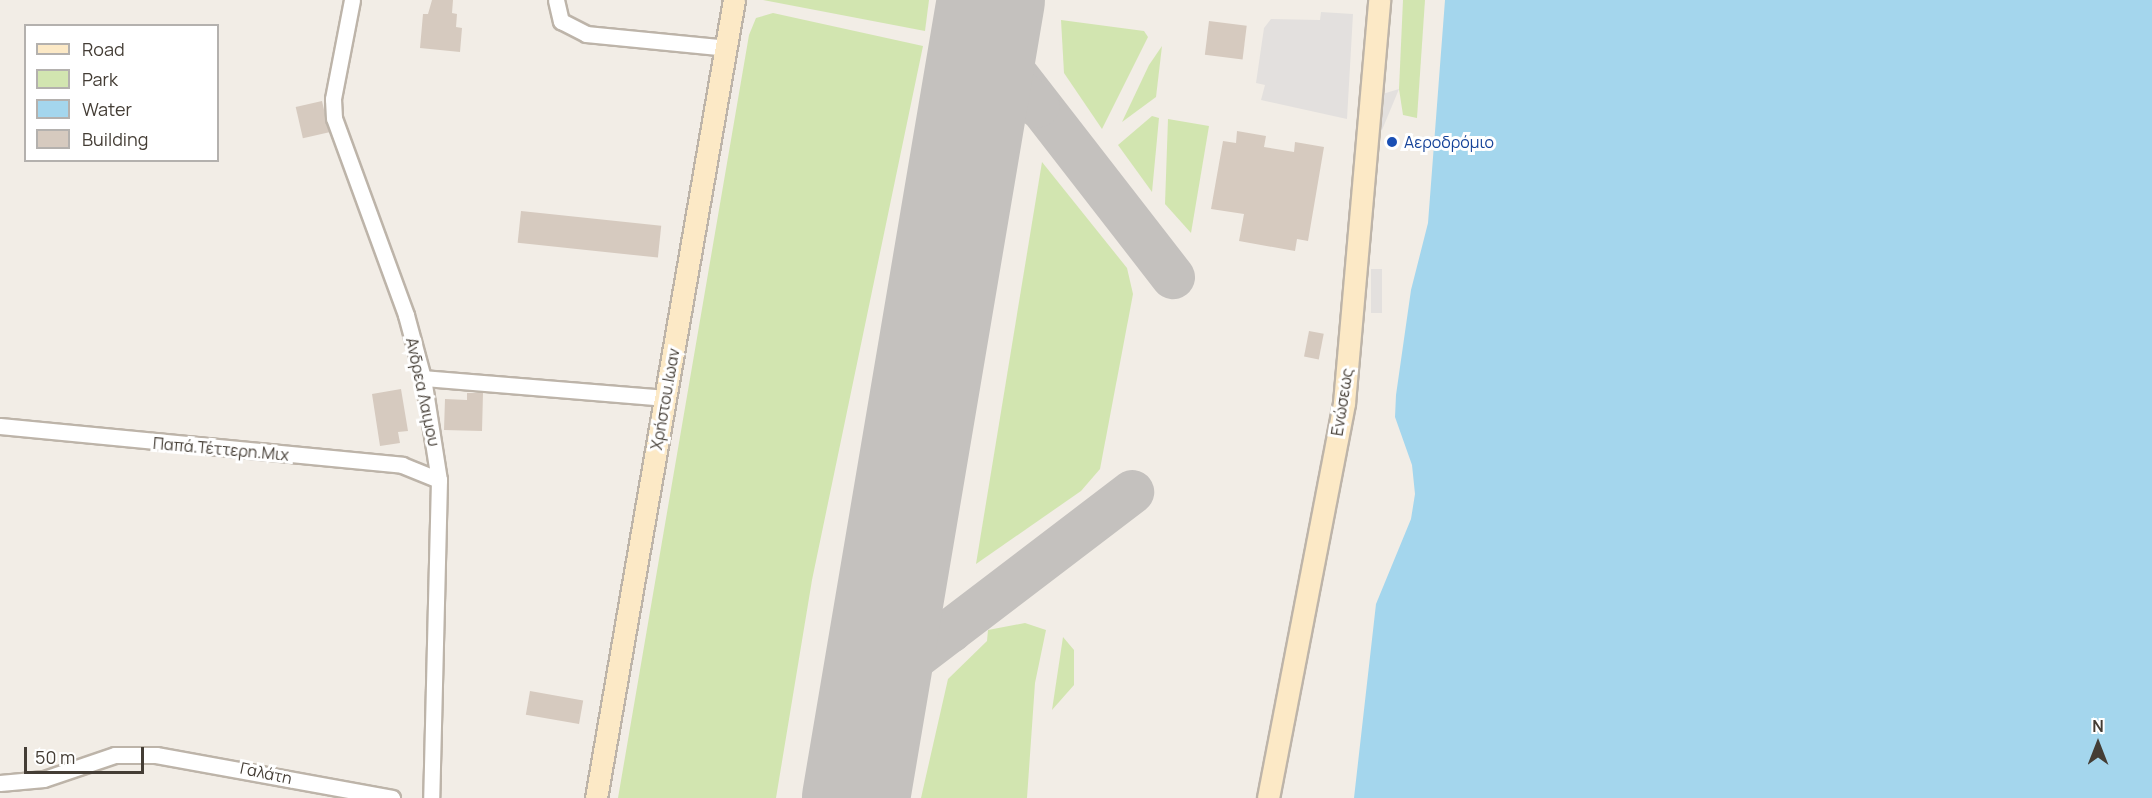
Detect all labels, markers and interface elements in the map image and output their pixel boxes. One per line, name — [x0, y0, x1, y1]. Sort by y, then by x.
legend — [24, 24, 219, 162]
text: Road — [82, 37, 125, 61]
text: Park — [82, 67, 118, 91]
text: Water — [82, 97, 132, 121]
text: Building — [82, 127, 148, 151]
place label: Αεροδρόμιο — [1404, 132, 1494, 152]
marker: Αεροδρόμιο — [1385, 135, 1399, 149]
street label: Ανδρεα Λαιμου — [402, 336, 444, 448]
street label: Χρήστου.Ιωαν — [647, 347, 683, 451]
street label: Ενώσεως — [1327, 367, 1357, 437]
street label: Παπά.Τέττερη.Μιχ — [152, 433, 290, 465]
north arrow — [2068, 714, 2128, 774]
text: N — [2092, 715, 2104, 737]
scale bar — [27, 735, 147, 773]
text: 50 m — [35, 745, 75, 769]
street label: Γαλάτη — [238, 758, 294, 788]

